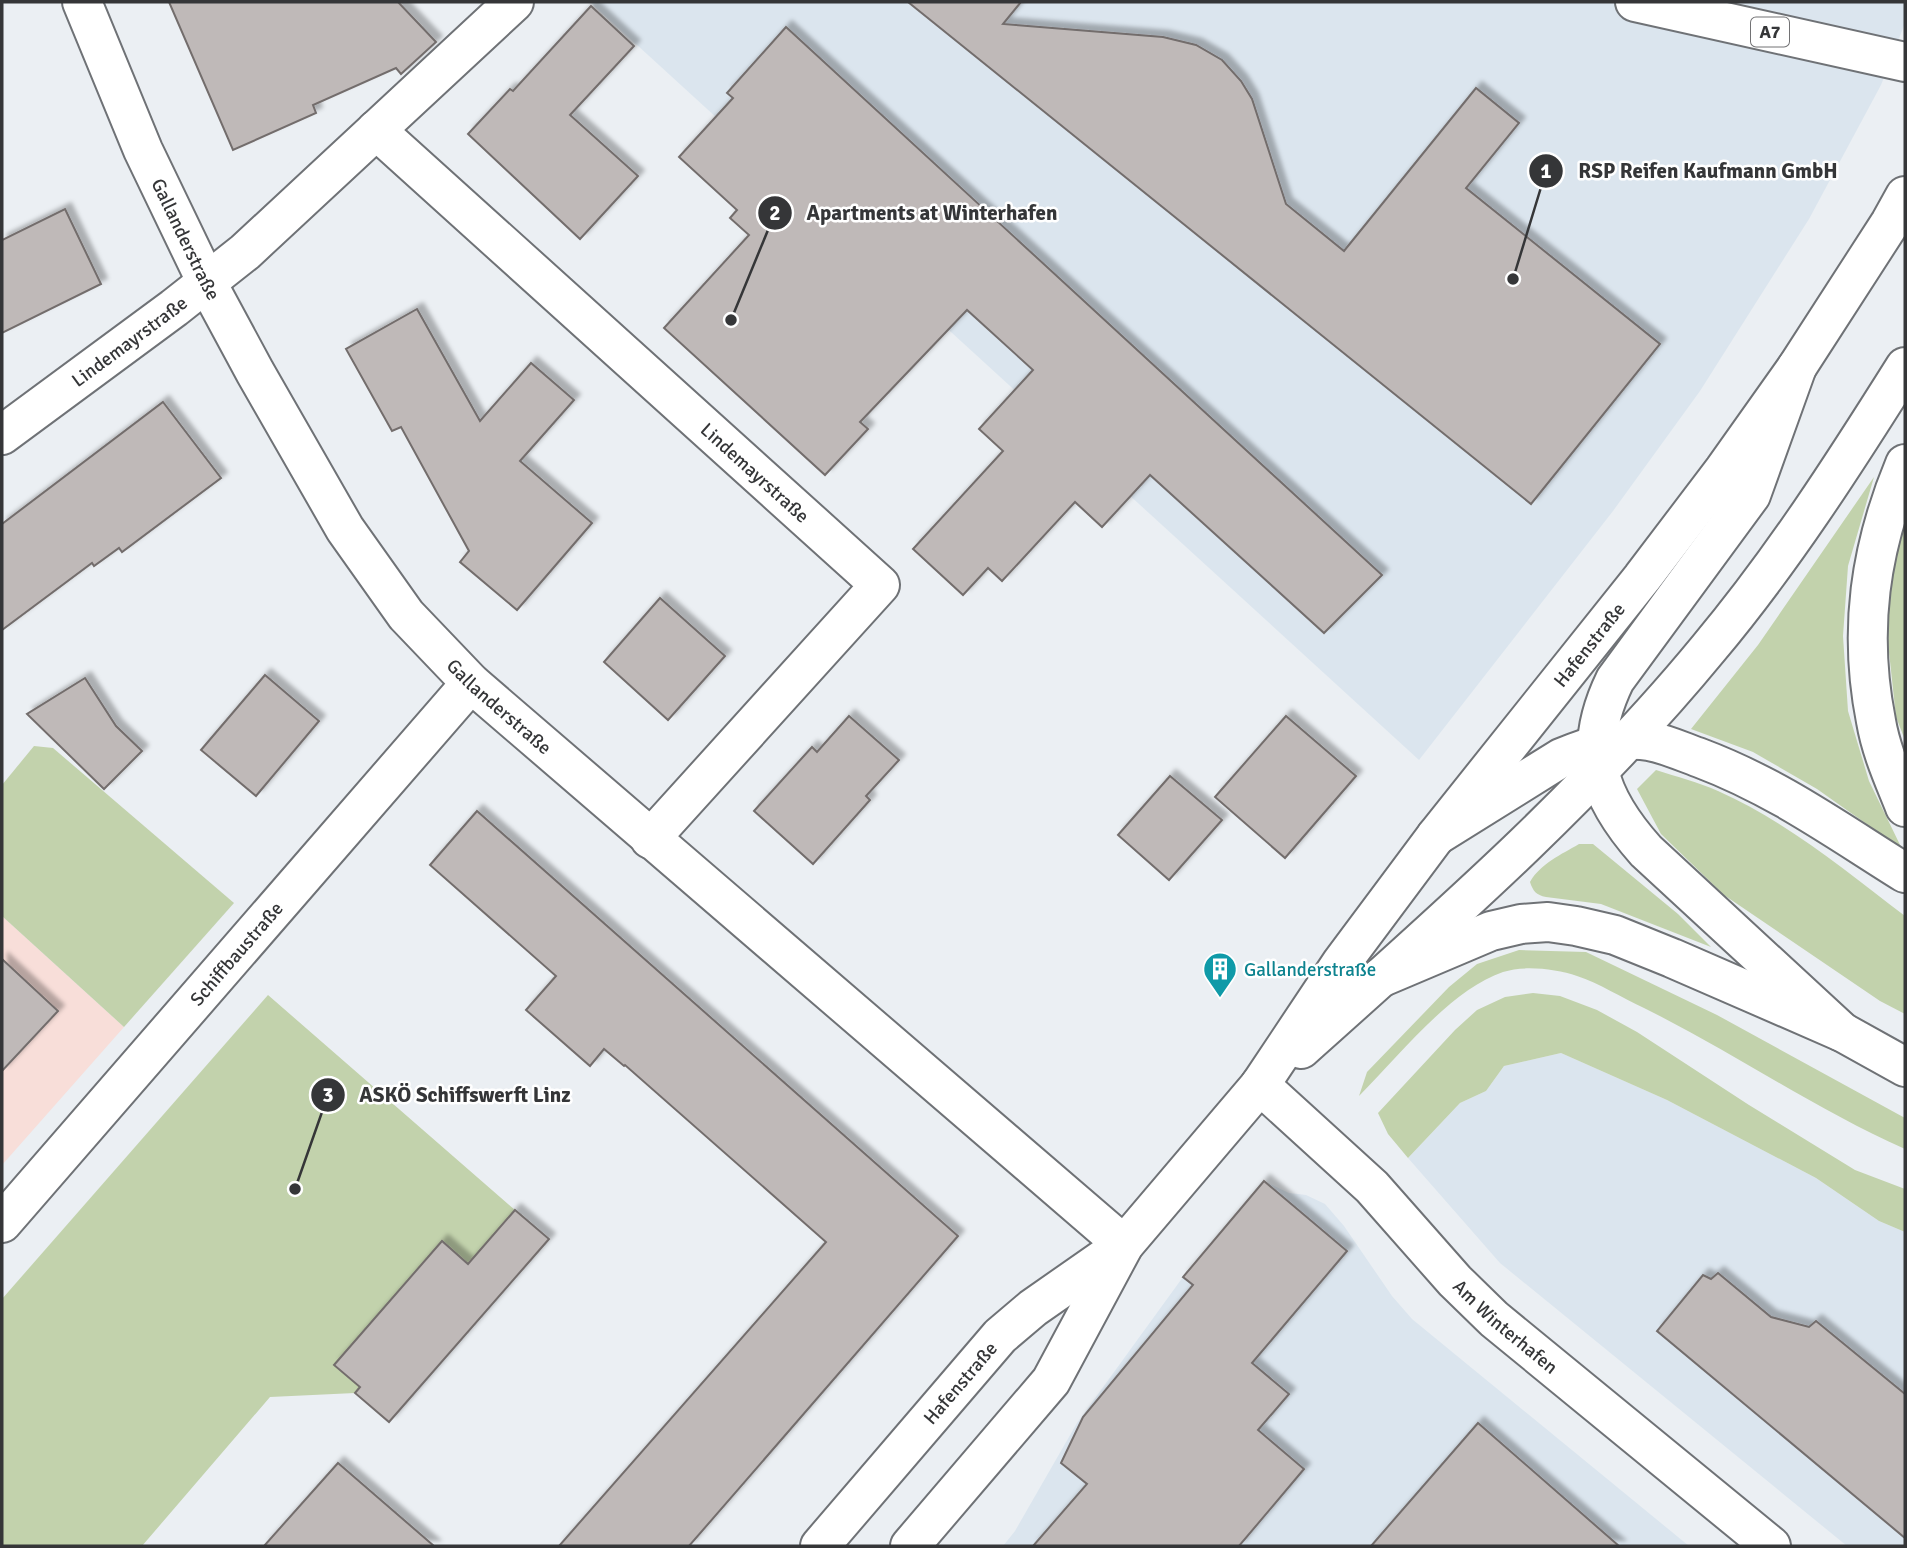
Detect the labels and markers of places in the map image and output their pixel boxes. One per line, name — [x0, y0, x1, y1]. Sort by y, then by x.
callout: RSP Reifen Kaufmann GmbH — [1529, 150, 1851, 192]
callout: Apartments at Winterhafen — [758, 192, 1072, 234]
building icon: Gallanderstraße — [1201, 950, 1239, 999]
place label: Gallanderstraße — [1244, 958, 1376, 982]
callout: ASKÖ Schiffswerft Linz — [311, 1074, 585, 1116]

